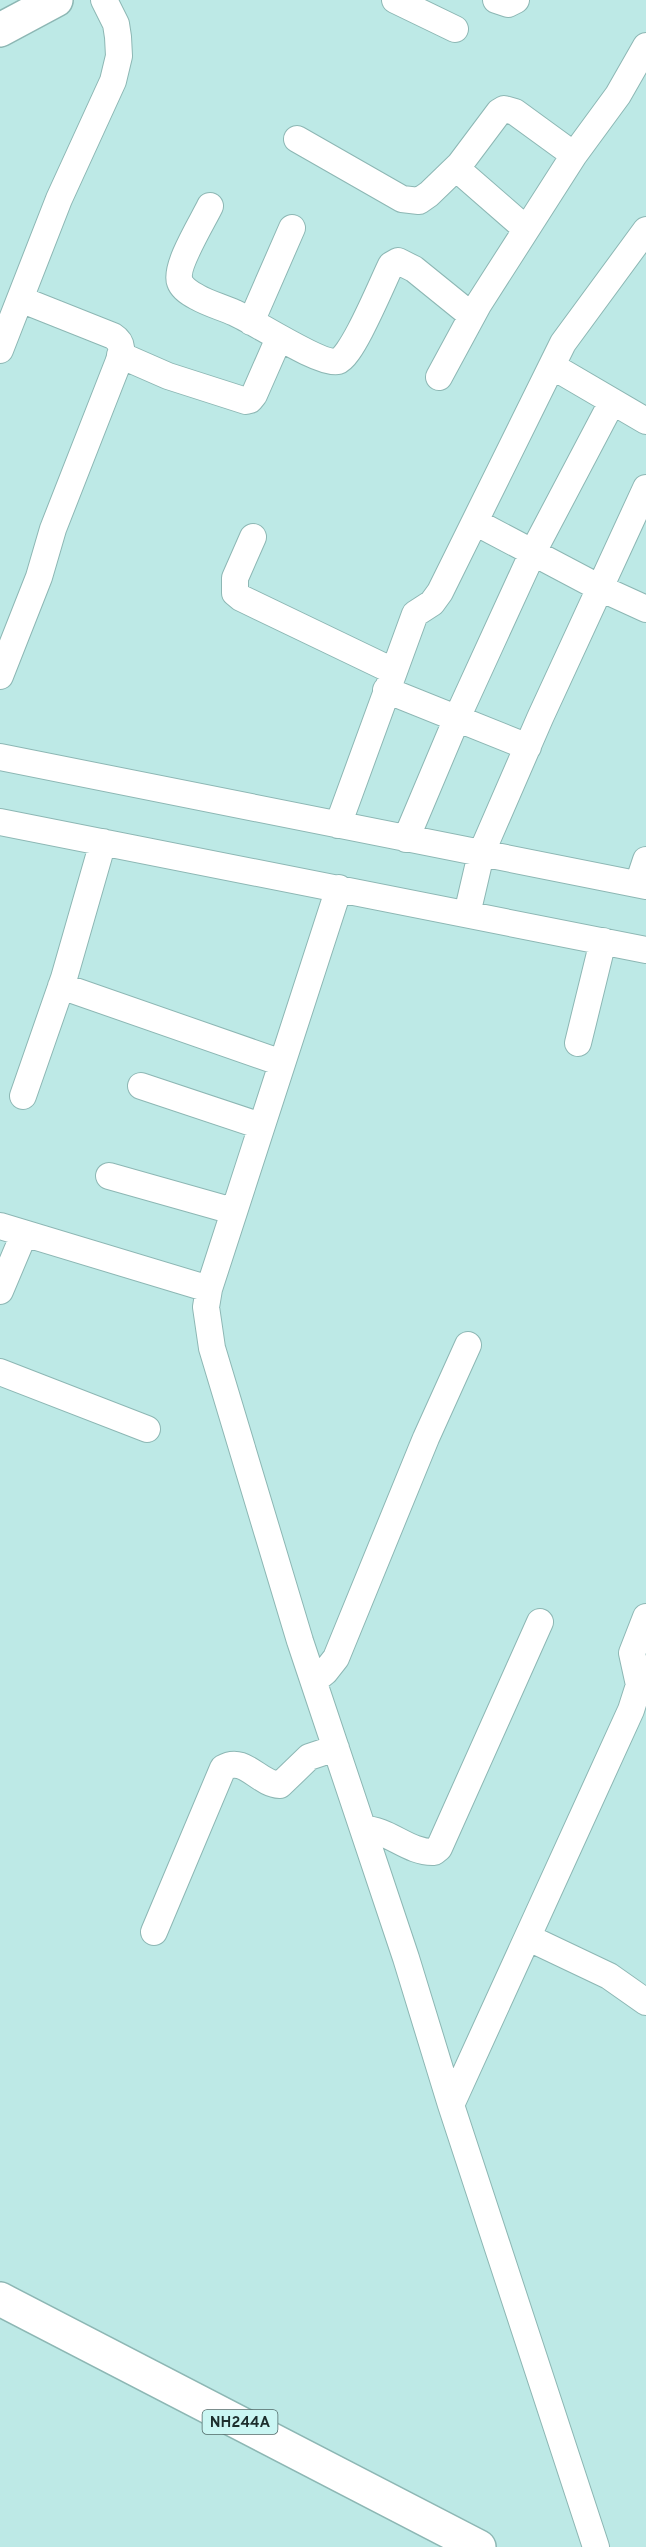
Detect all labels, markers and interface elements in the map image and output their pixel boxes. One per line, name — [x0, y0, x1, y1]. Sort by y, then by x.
road number: NH244A — [202, 2410, 278, 2434]

